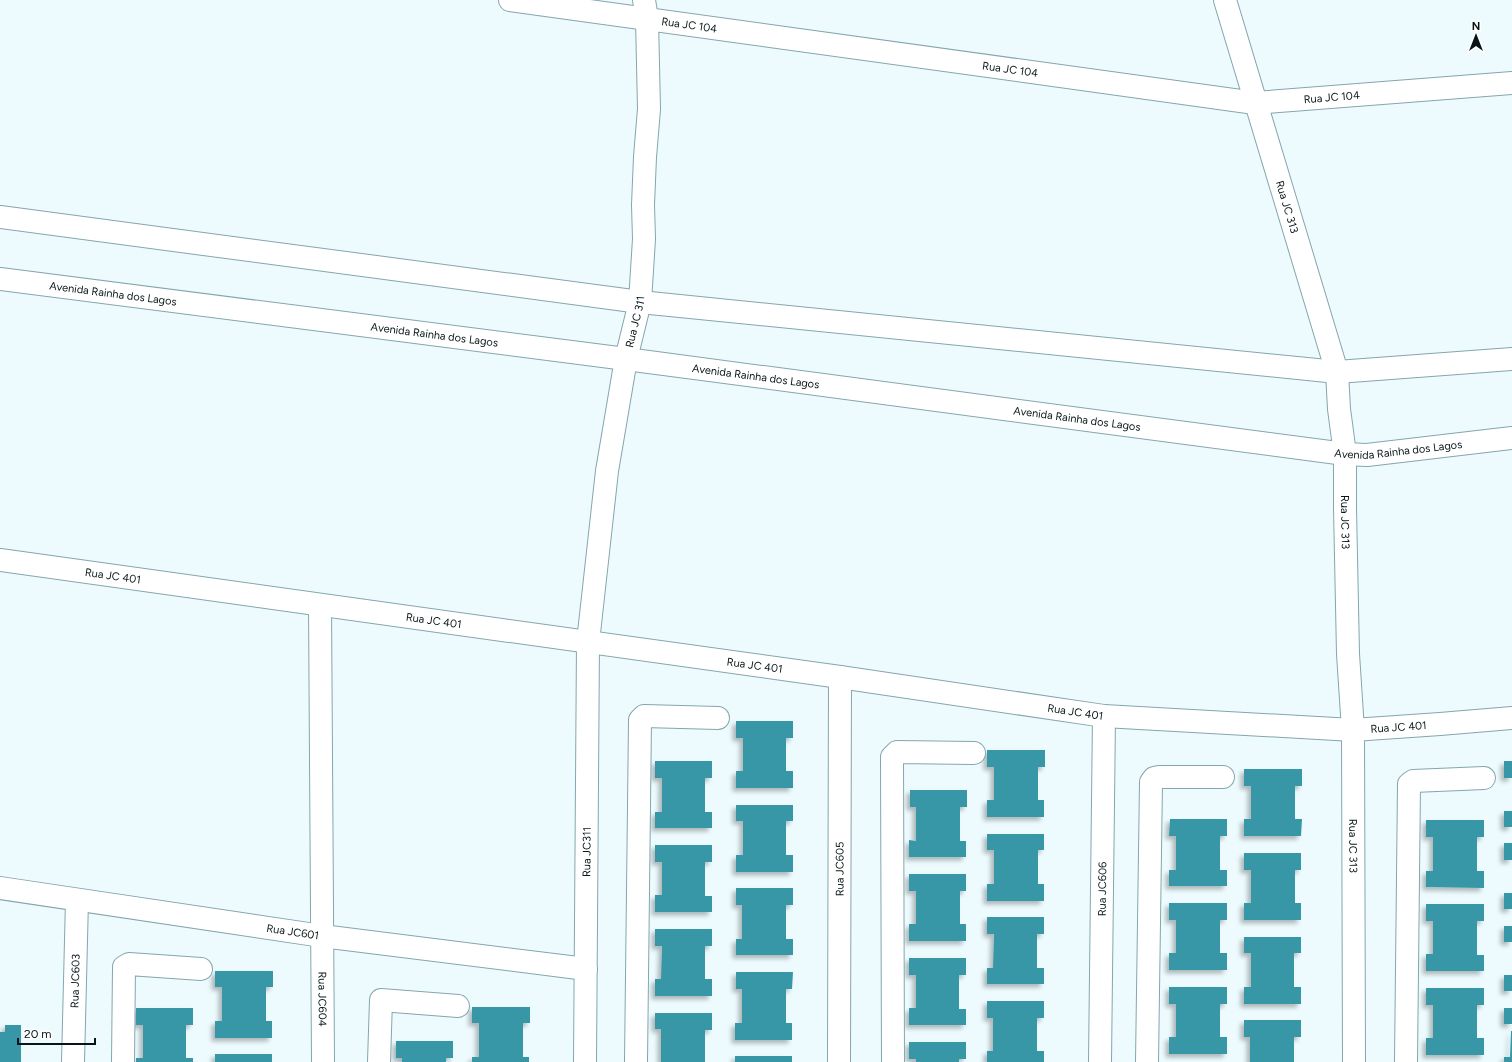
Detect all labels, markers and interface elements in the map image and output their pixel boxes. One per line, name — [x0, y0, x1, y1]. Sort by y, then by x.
street label: Rua JC 104 — [661, 15, 718, 35]
north arrow — [1456, 16, 1496, 56]
text: N — [1472, 20, 1480, 33]
street label: Rua JC 104 — [982, 59, 1039, 79]
street label: Rua JC 104 — [1303, 88, 1360, 106]
street label: Rua JC 313 — [1273, 179, 1301, 235]
street label: Avenida Rainha dos Lagos — [49, 279, 177, 308]
street label: Rua JC 311 — [623, 296, 647, 349]
street label: Avenida Rainha dos Lagos — [370, 320, 499, 349]
street label: Avenida Rainha dos Lagos — [691, 361, 820, 391]
street label: Avenida Rainha dos Lagos — [1013, 404, 1141, 433]
street label: Avenida Rainha dos Lagos — [1334, 437, 1463, 462]
street label: Rua JC 313 — [1339, 495, 1352, 549]
street label: Rua JC 401 — [84, 565, 142, 586]
street label: Rua JC 401 — [405, 610, 463, 631]
street label: Rua JC 401 — [726, 655, 783, 675]
street label: Rua JC 401 — [1047, 701, 1104, 722]
street label: Rua JC 401 — [1370, 718, 1427, 735]
street label: Rua JC 313 — [1347, 819, 1360, 873]
street label: Rua JC311 — [580, 827, 593, 877]
street label: Rua JC605 — [833, 842, 846, 896]
street label: Rua JC606 — [1095, 862, 1109, 916]
street label: Rua JC601 — [266, 921, 320, 942]
street label: Rua JC603 — [68, 954, 82, 1008]
street label: Rua JC604 — [316, 971, 329, 1027]
scale bar — [18, 1020, 95, 1046]
text: 20 m — [24, 1027, 52, 1041]

